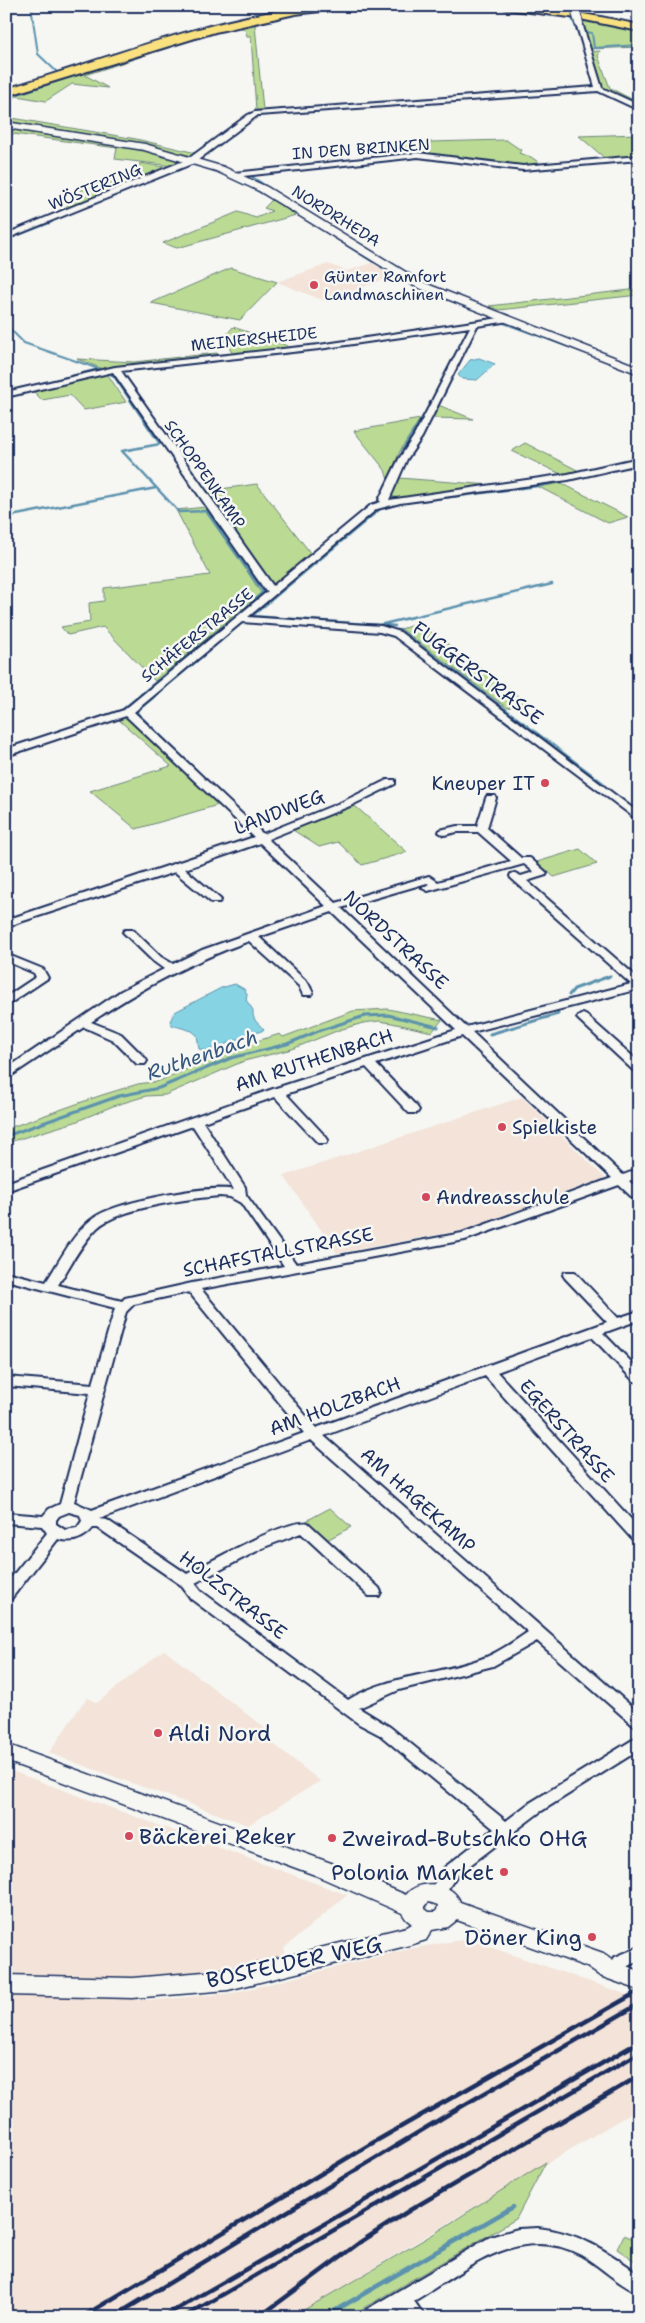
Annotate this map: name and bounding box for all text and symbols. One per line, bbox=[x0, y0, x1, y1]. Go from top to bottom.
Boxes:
street label: IN DEN BRINKEN bbox=[291, 134, 431, 164]
street label: WÖSTERING bbox=[45, 159, 145, 215]
street label: NORDRHEDA bbox=[288, 181, 384, 251]
place label: Günter Ramfort Landmaschinen bbox=[324, 266, 446, 305]
marker: Günter Ramfort Landmaschinen bbox=[308, 279, 320, 291]
street label: MEINERSHEIDE bbox=[190, 322, 318, 356]
street label: SCHOPPENKAMP bbox=[160, 416, 250, 532]
street label: SCHÄFERSTRASSE bbox=[136, 583, 258, 687]
street label: FUGGERSTRASSE bbox=[408, 616, 548, 730]
place label: Kneuper IT bbox=[431, 771, 535, 796]
marker: Kneuper IT bbox=[539, 777, 551, 789]
street label: LANDWEG bbox=[230, 783, 328, 841]
street label: NORDSTRASSE bbox=[338, 885, 454, 995]
street label: AM RUTHENBACH bbox=[232, 1023, 396, 1097]
water label: Ruthenbach bbox=[143, 1024, 261, 1086]
place label: Spielkiste bbox=[512, 1115, 597, 1140]
marker: Spielkiste bbox=[496, 1121, 508, 1133]
place label: Andreasschule bbox=[436, 1185, 570, 1210]
marker: Andreasschule bbox=[420, 1191, 432, 1203]
street label: SCHAFSTALLSTRASSE bbox=[180, 1221, 376, 1283]
street label: AM HOLZBACH bbox=[266, 1371, 404, 1441]
street label: EGERSTRASSE bbox=[514, 1374, 620, 1488]
street label: AM HAGEKAMP bbox=[355, 1442, 481, 1558]
street label: HOLZSTRASSE bbox=[174, 1545, 292, 1645]
place label: Aldi Nord bbox=[168, 1719, 271, 1748]
marker: Aldi Nord bbox=[152, 1727, 164, 1739]
place label: Bäckerei Reker bbox=[139, 1822, 296, 1851]
place label: Zweirad-Butschko OHG bbox=[342, 1824, 588, 1853]
marker: Bäckerei Reker bbox=[123, 1830, 135, 1842]
marker: Zweirad-Butschko OHG bbox=[326, 1832, 338, 1844]
place label: Polonia Market bbox=[331, 1858, 494, 1887]
marker: Polonia Market bbox=[498, 1866, 510, 1878]
place label: Döner King bbox=[464, 1923, 582, 1952]
street label: BOSFELDER WEG bbox=[203, 1929, 385, 1995]
marker: Döner King bbox=[586, 1931, 598, 1943]

